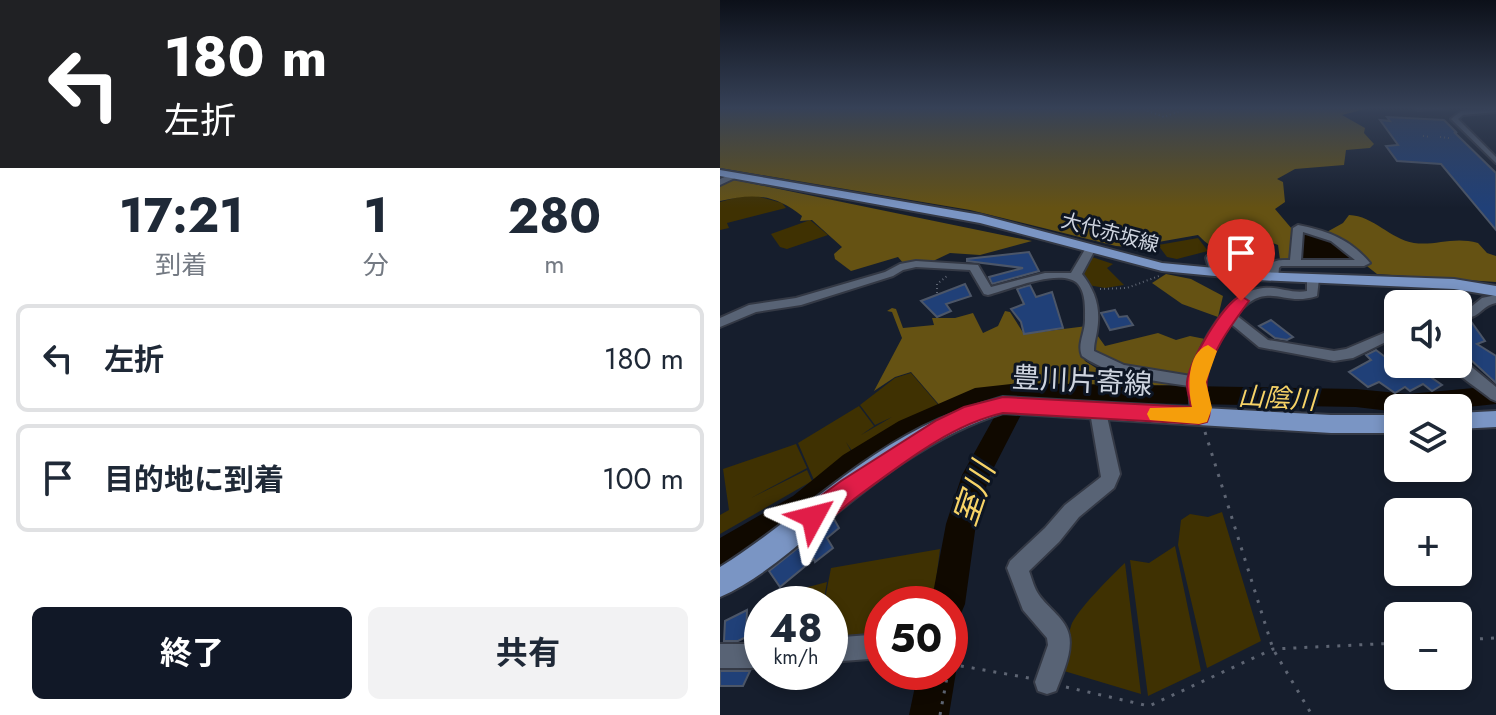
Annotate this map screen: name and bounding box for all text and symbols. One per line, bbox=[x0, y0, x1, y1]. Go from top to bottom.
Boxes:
text: 180 m bbox=[164, 16, 327, 97]
icon: left bbox=[32, 32, 136, 136]
text: 左折 bbox=[164, 94, 236, 146]
text: 17:21 bbox=[119, 181, 244, 250]
text: 1 bbox=[363, 181, 388, 250]
text: 280 bbox=[508, 182, 601, 251]
street label: 大代赤坂線 bbox=[1058, 206, 1162, 260]
pin bbox=[1207, 219, 1275, 301]
icon: arrive bbox=[1219, 231, 1263, 275]
text: m bbox=[544, 245, 564, 283]
text: 到着 bbox=[155, 246, 207, 284]
text: 分 bbox=[363, 246, 389, 284]
map controls bbox=[1384, 290, 1472, 690]
button: sound bbox=[1384, 290, 1472, 378]
icon: left bbox=[36, 336, 80, 380]
text: 180 m bbox=[604, 337, 684, 380]
text: 左折 bbox=[104, 338, 164, 381]
street label: 豊川片寄線 bbox=[1011, 357, 1153, 405]
water label: 山陰川 bbox=[1237, 377, 1320, 419]
button: layers bbox=[1384, 394, 1472, 482]
water label: 室川 bbox=[942, 453, 1007, 532]
icon: arrive bbox=[36, 456, 80, 500]
text: 100 m bbox=[602, 457, 684, 500]
text: 目的地に到着 bbox=[104, 458, 284, 501]
position arrow bbox=[771, 475, 855, 559]
button: + bbox=[1384, 498, 1472, 586]
speed limit sign: 50 bbox=[864, 586, 968, 690]
text: 48 bbox=[770, 599, 823, 657]
button: − bbox=[1384, 602, 1472, 690]
button: 終了 bbox=[32, 607, 352, 699]
button: 共有 bbox=[368, 607, 688, 699]
text: km/h bbox=[773, 643, 819, 672]

